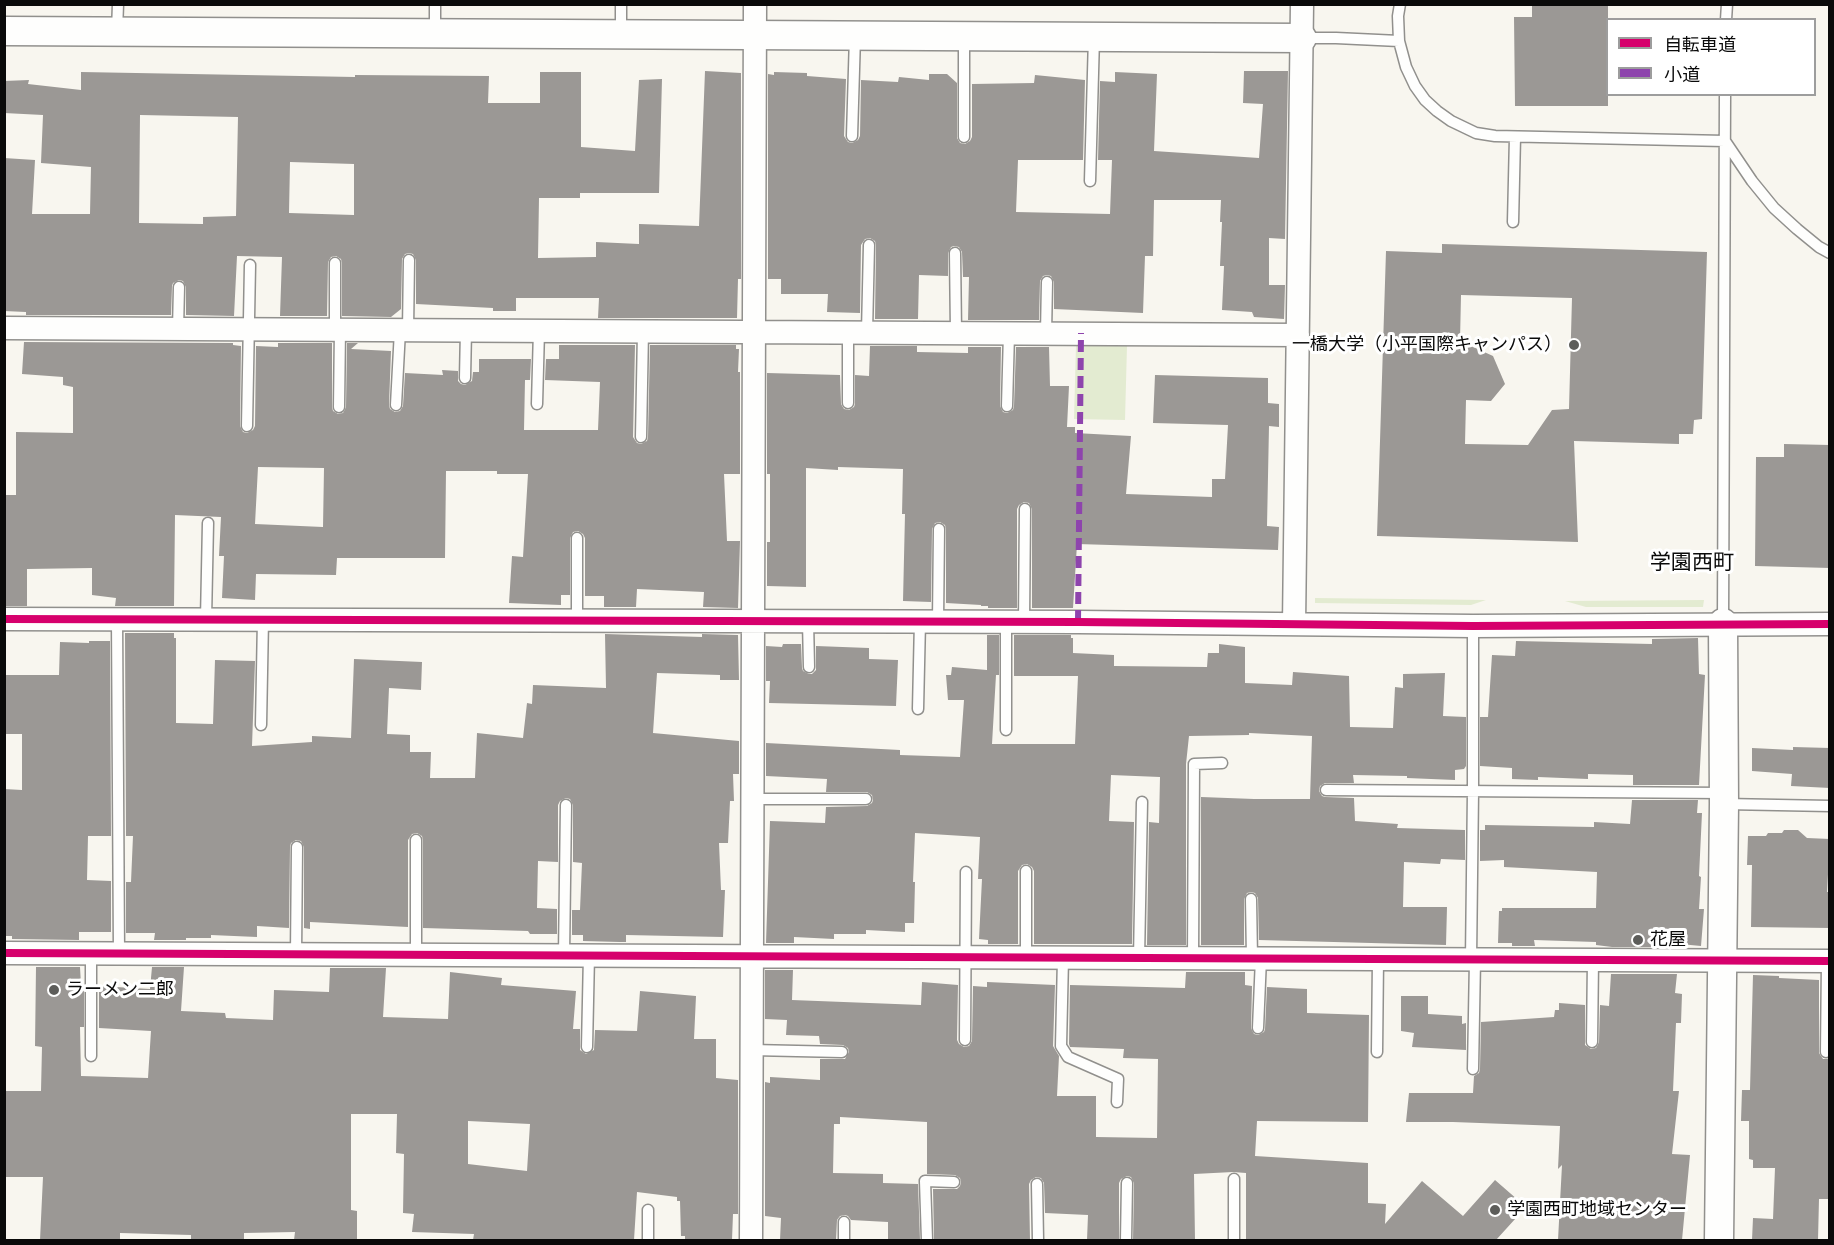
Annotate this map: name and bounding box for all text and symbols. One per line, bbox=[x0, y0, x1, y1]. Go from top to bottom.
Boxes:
legend bbox=[1606, 18, 1816, 96]
text: 自転車道 bbox=[1664, 32, 1736, 56]
text: 小道 bbox=[1664, 62, 1700, 86]
place label: 一橋大学（小平国際キャンパス） bbox=[1292, 334, 1562, 356]
marker: 一橋大学（小平国際キャンパス） bbox=[1567, 338, 1581, 352]
district label: 学園西町 bbox=[1650, 550, 1734, 576]
place label: 花屋 bbox=[1650, 929, 1686, 951]
marker: 花屋 bbox=[1631, 933, 1645, 947]
place label: ラーメン二郎 bbox=[66, 979, 174, 1001]
marker: ラーメン二郎 bbox=[47, 983, 61, 997]
place label: 学園西町地域センター bbox=[1507, 1199, 1687, 1221]
marker: 学園西町地域センター bbox=[1488, 1203, 1502, 1217]

